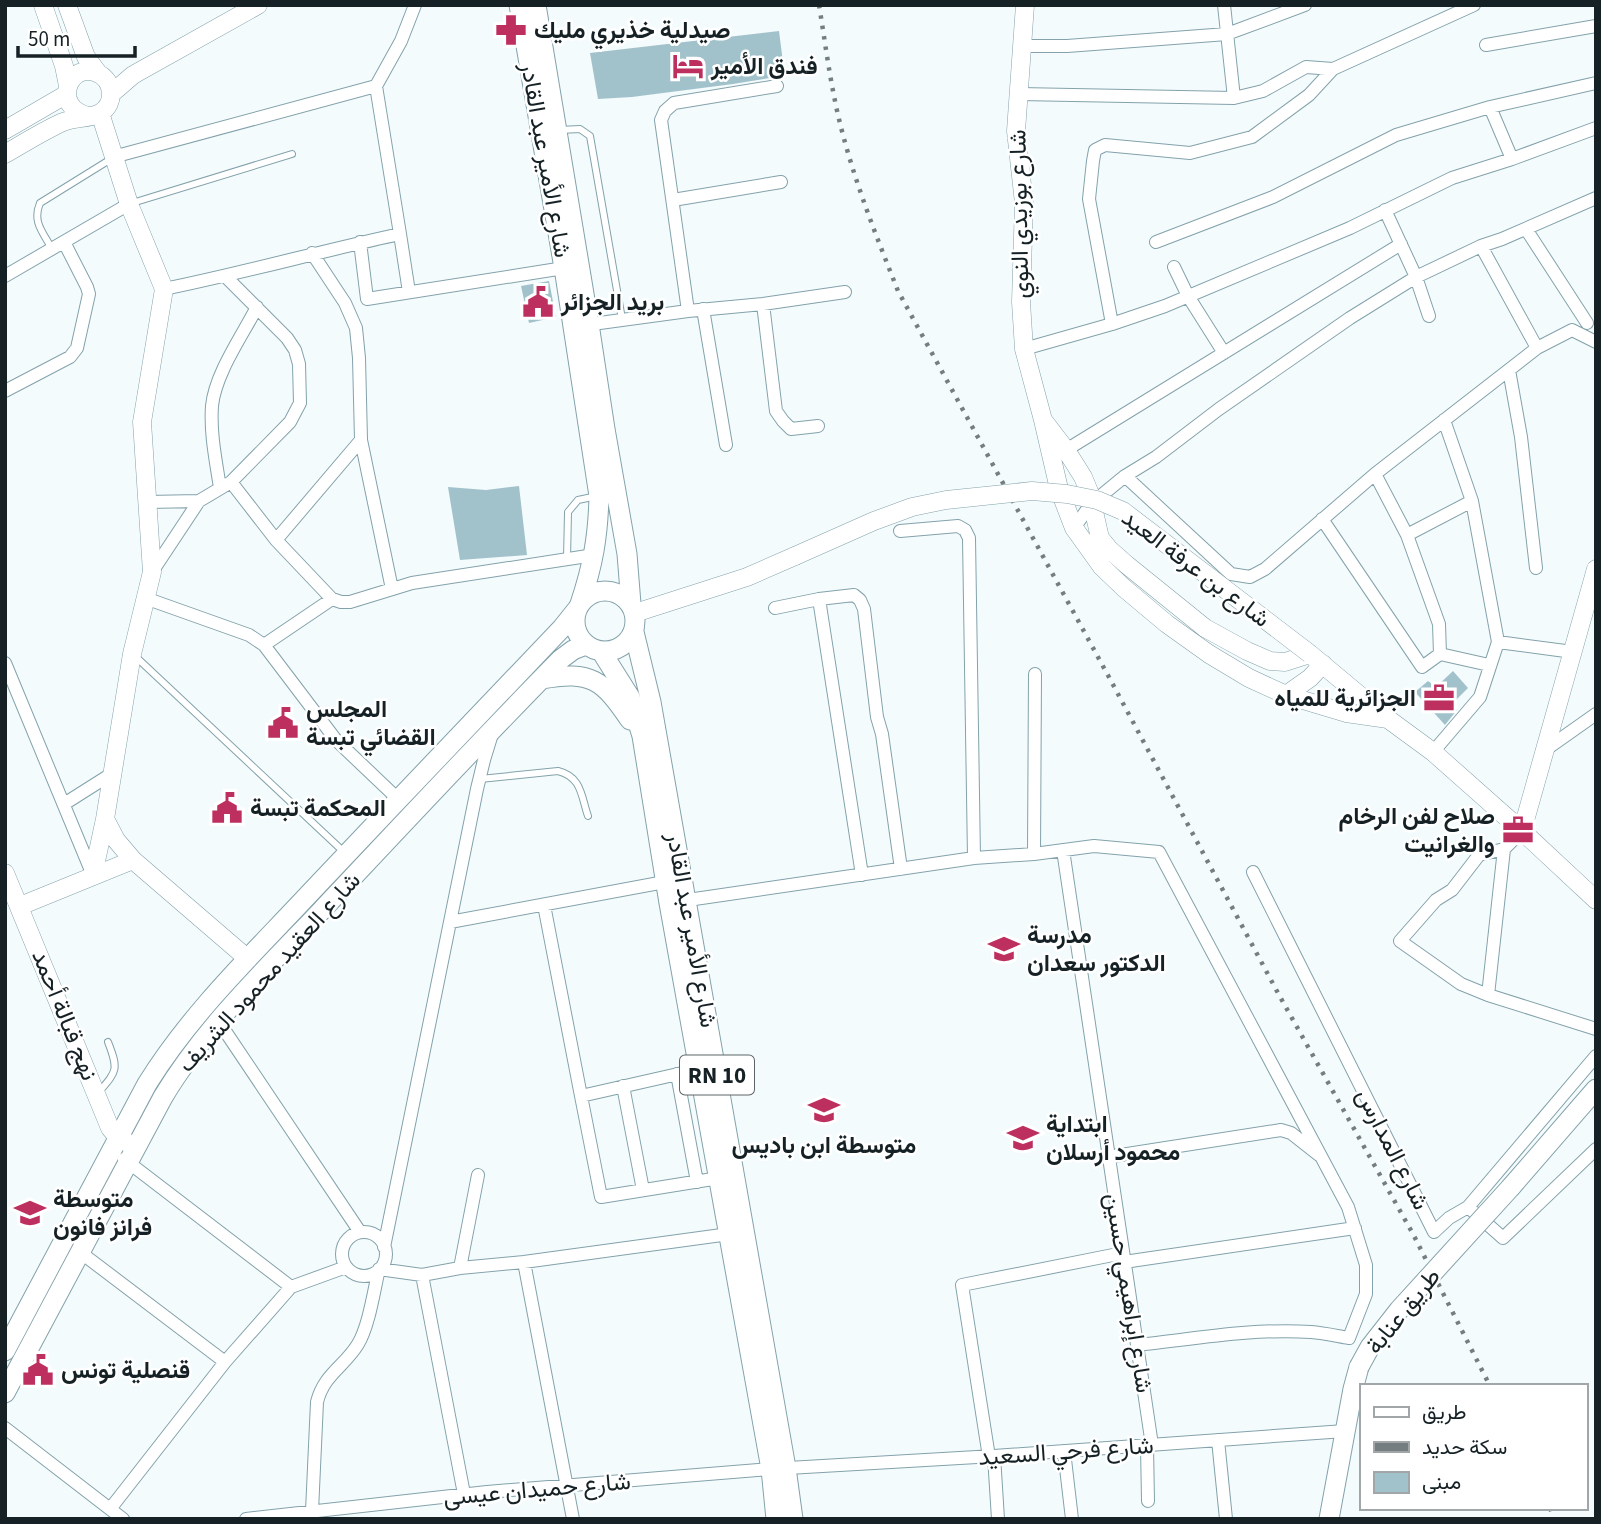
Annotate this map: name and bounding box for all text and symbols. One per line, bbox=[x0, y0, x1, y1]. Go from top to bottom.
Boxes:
pharmacy icon: صيدلية خذيري مليك bbox=[494, 13, 528, 47]
place label: صيدلية خذيري مليك bbox=[534, 13, 730, 50]
scale bar bbox=[18, 14, 135, 58]
text: 50 m bbox=[28, 24, 70, 54]
hotel icon: فندق الأمير bbox=[671, 49, 705, 83]
place label: فندق الأمير bbox=[710, 49, 818, 84]
street label: شارع الأمير عبد القادر bbox=[511, 59, 580, 260]
street label: شارع بوزيدي النوي bbox=[1001, 129, 1039, 299]
public building icon: بريد الجزائر bbox=[521, 285, 555, 319]
place label: بريد الجزائر bbox=[560, 285, 664, 320]
street label: شارع بن عرفة العيد bbox=[1114, 501, 1277, 636]
place label: الجزائرية للمياه bbox=[1274, 681, 1416, 716]
office icon: الجزائرية للمياه bbox=[1422, 681, 1456, 715]
place label: المجلس القضائي تبسة bbox=[306, 692, 436, 757]
public building icon: المجلس القضائي تبسة bbox=[266, 706, 300, 740]
public building icon: المحكمة تبسة bbox=[210, 791, 244, 825]
place label: المحكمة تبسة bbox=[250, 791, 386, 826]
place label: صلاح لفن الرخام والغرانيت bbox=[1338, 799, 1495, 862]
office icon: صلاح لفن الرخام والغرانيت bbox=[1501, 813, 1535, 847]
street label: شارع الأمير عبد القادر bbox=[657, 829, 726, 1030]
street label: شارع العقيد محمود الشريف bbox=[170, 864, 369, 1080]
place label: مدرسة الدكتور سعدان bbox=[1027, 918, 1166, 981]
school or university icon: مدرسة الدكتور سعدان bbox=[987, 932, 1021, 966]
street label: نهج قبالة أحمد bbox=[22, 945, 107, 1086]
road number: RN 10 bbox=[680, 1056, 754, 1094]
street label: شارع المدارس bbox=[1347, 1082, 1438, 1216]
school or university icon: متوسطة ابن باديس bbox=[807, 1093, 841, 1127]
place label: ابتداية محمود أرسلان bbox=[1046, 1107, 1180, 1170]
school or university icon: ابتداية محمود أرسلان bbox=[1006, 1121, 1040, 1155]
place label: متوسطة ابن باديس bbox=[732, 1128, 916, 1163]
place label: متوسطة فرانز فانون bbox=[53, 1182, 152, 1245]
street label: شارع إبراهيمي حسين bbox=[1094, 1191, 1162, 1396]
school or university icon: متوسطة فرانز فانون bbox=[13, 1196, 47, 1230]
street label: طريق عنابة bbox=[1358, 1261, 1449, 1362]
public building icon: قنصلية تونس bbox=[21, 1353, 55, 1387]
place label: قنصلية تونس bbox=[61, 1353, 190, 1388]
legend bbox=[1360, 1384, 1587, 1510]
text: طريق bbox=[1422, 1397, 1467, 1427]
street label: شارع فرحي السعيد bbox=[977, 1428, 1155, 1476]
text: سكة حديد bbox=[1422, 1432, 1507, 1462]
street label: شارع حميدان عيسى bbox=[442, 1464, 632, 1515]
text: مبنى bbox=[1422, 1467, 1461, 1497]

